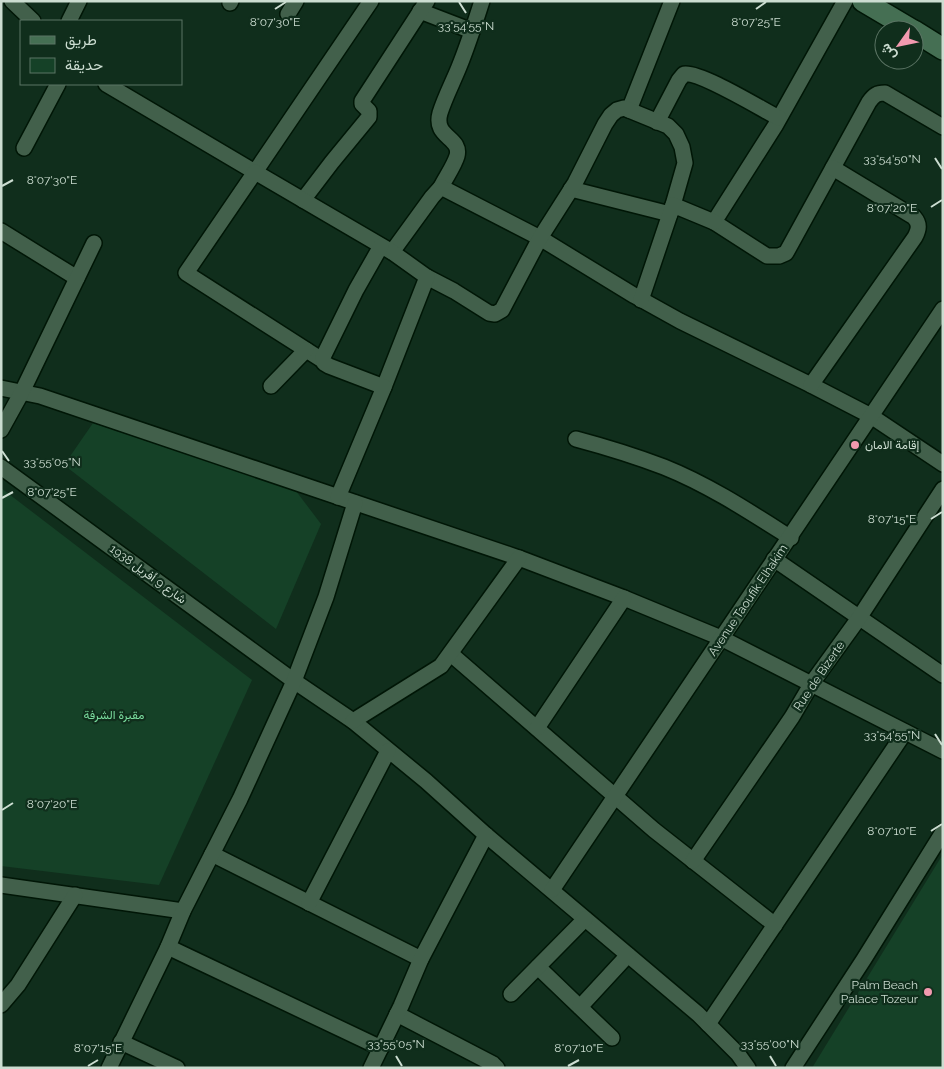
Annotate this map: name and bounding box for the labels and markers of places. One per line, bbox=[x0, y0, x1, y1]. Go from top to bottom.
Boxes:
place label: إقامة الامان bbox=[865, 438, 920, 453]
marker: إقامة الامان bbox=[849, 439, 861, 451]
place label: Palm Beach Palace Tozeur bbox=[841, 978, 919, 1006]
marker: Palm Beach Palace Tozeur bbox=[922, 986, 934, 998]

